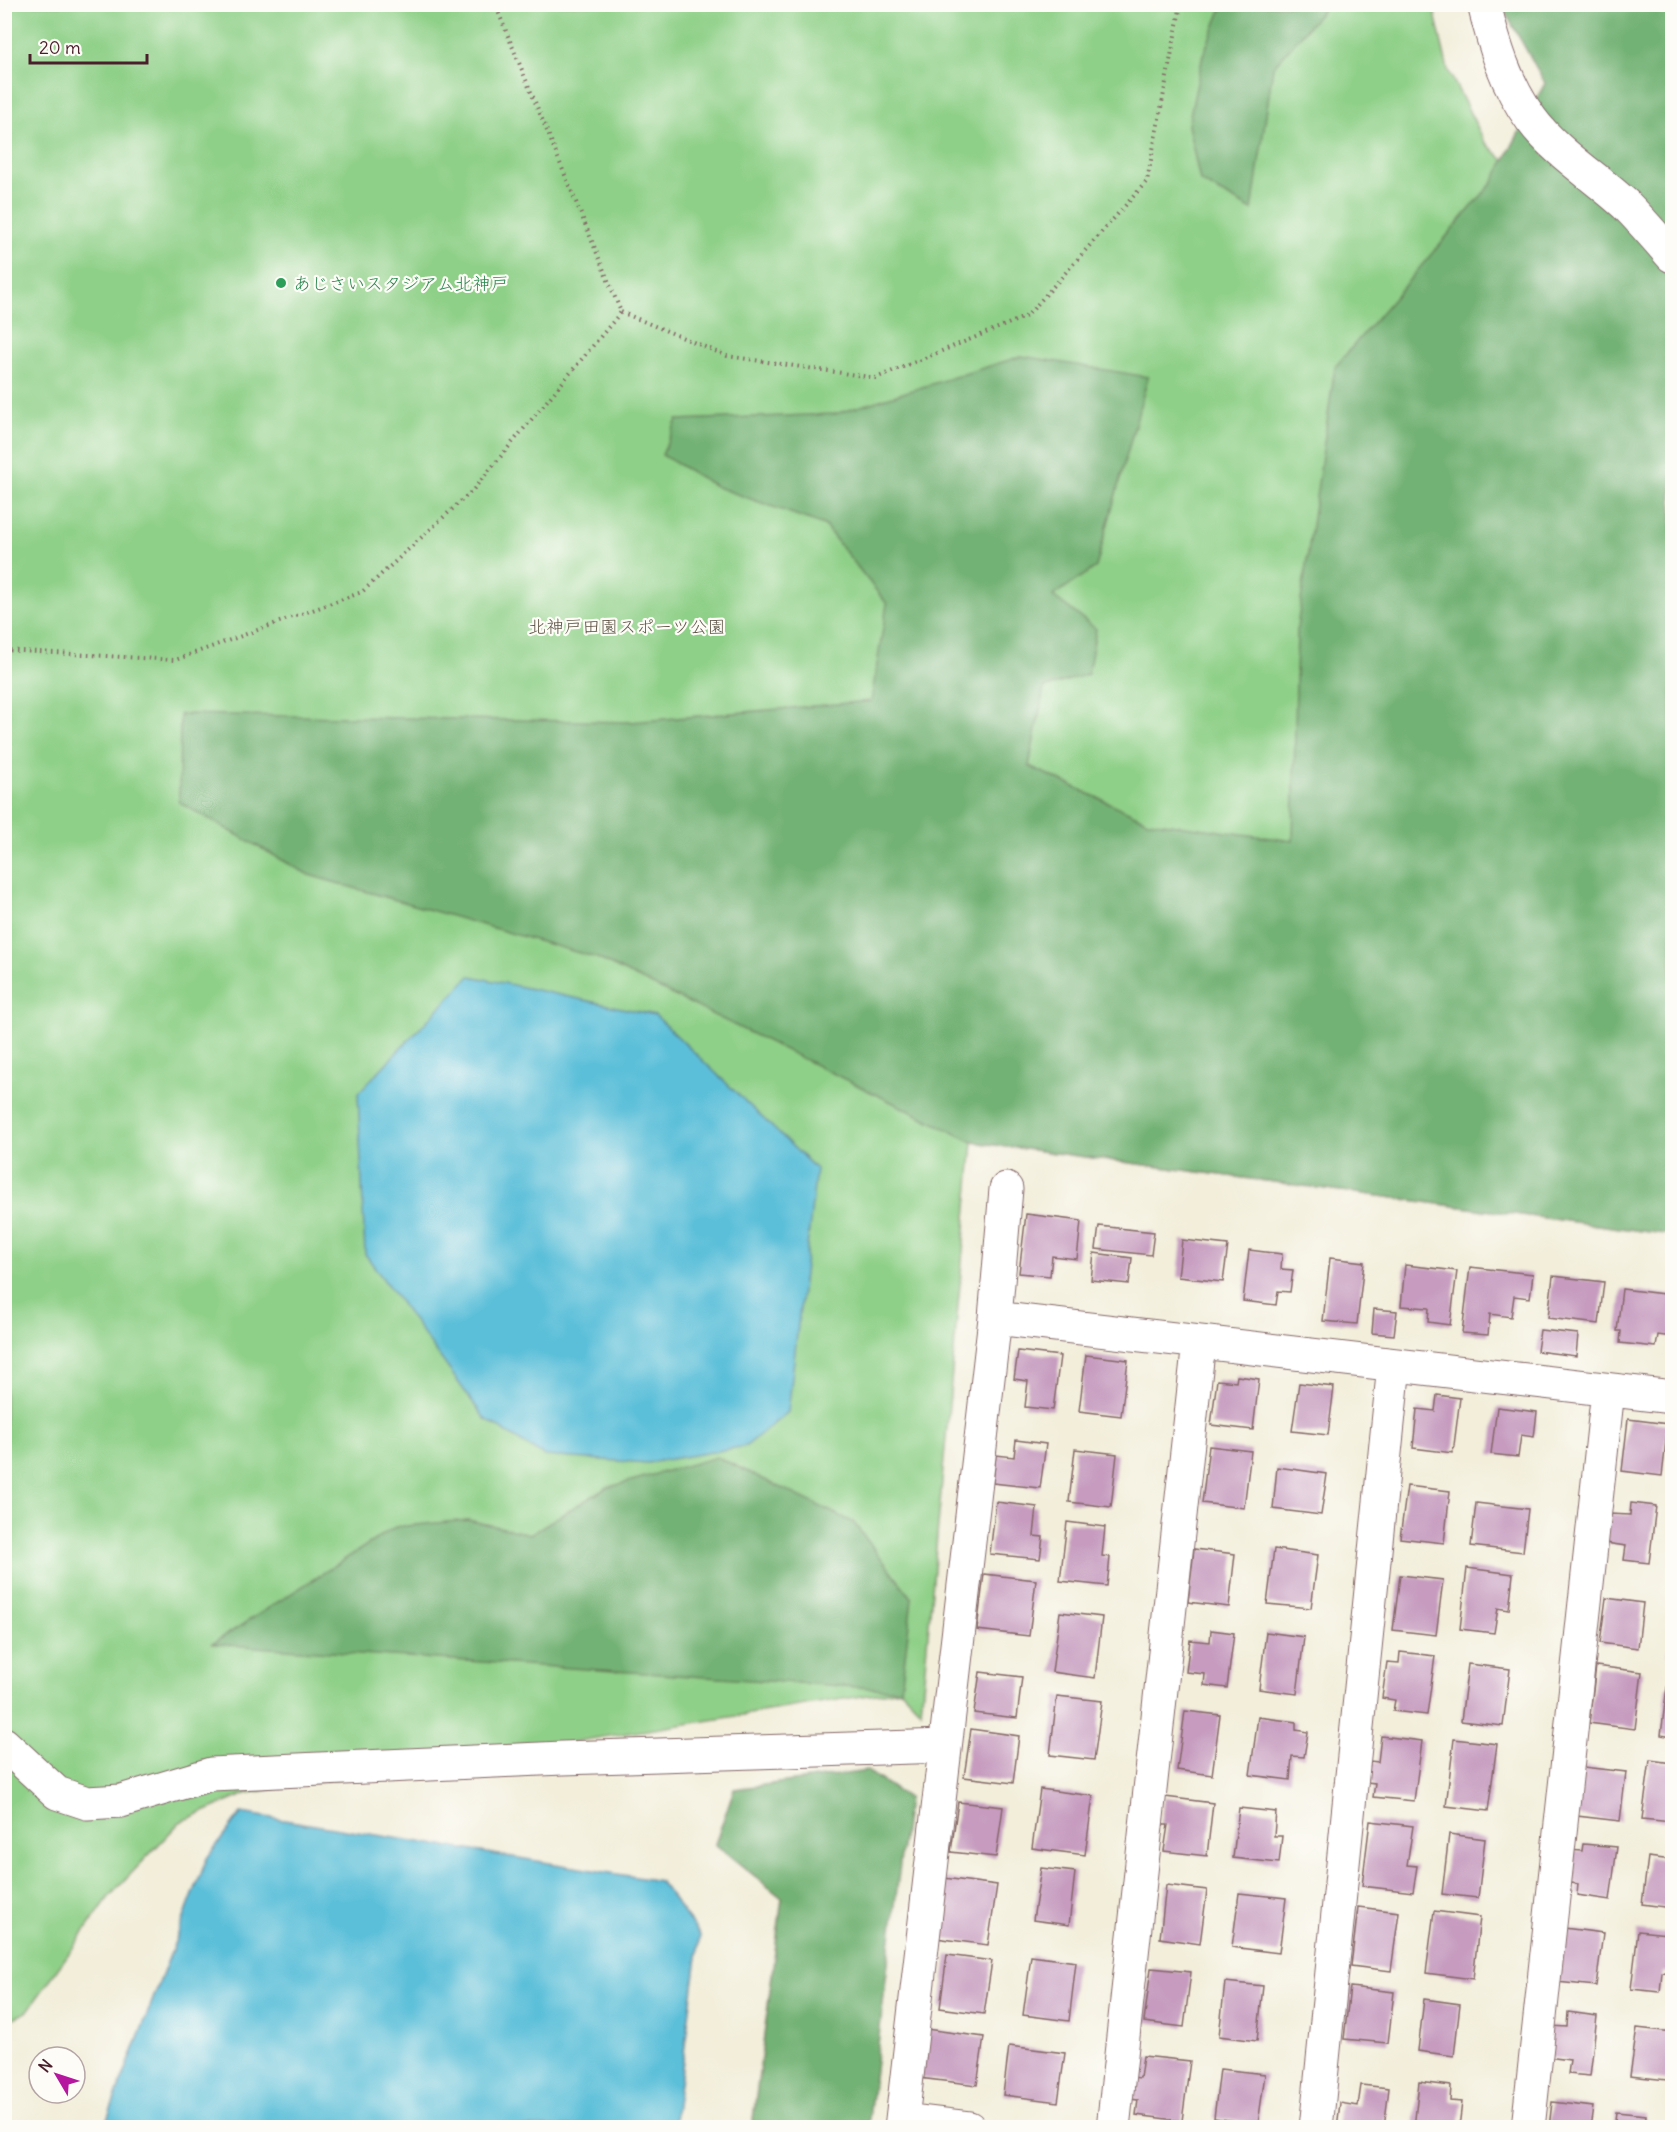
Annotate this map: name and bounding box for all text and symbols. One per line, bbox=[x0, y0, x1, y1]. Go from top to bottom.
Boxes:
scale bar bbox=[30, 27, 147, 65]
text: 20 m bbox=[39, 36, 81, 59]
place label: あじさいスタジアム北神戸 bbox=[293, 272, 509, 295]
marker: あじさいスタジアム北神戸 bbox=[274, 276, 288, 290]
park label: 北神戸田園スポーツ公園 bbox=[528, 615, 726, 638]
north arrow bbox=[27, 2045, 87, 2105]
text: N bbox=[34, 2055, 57, 2076]

